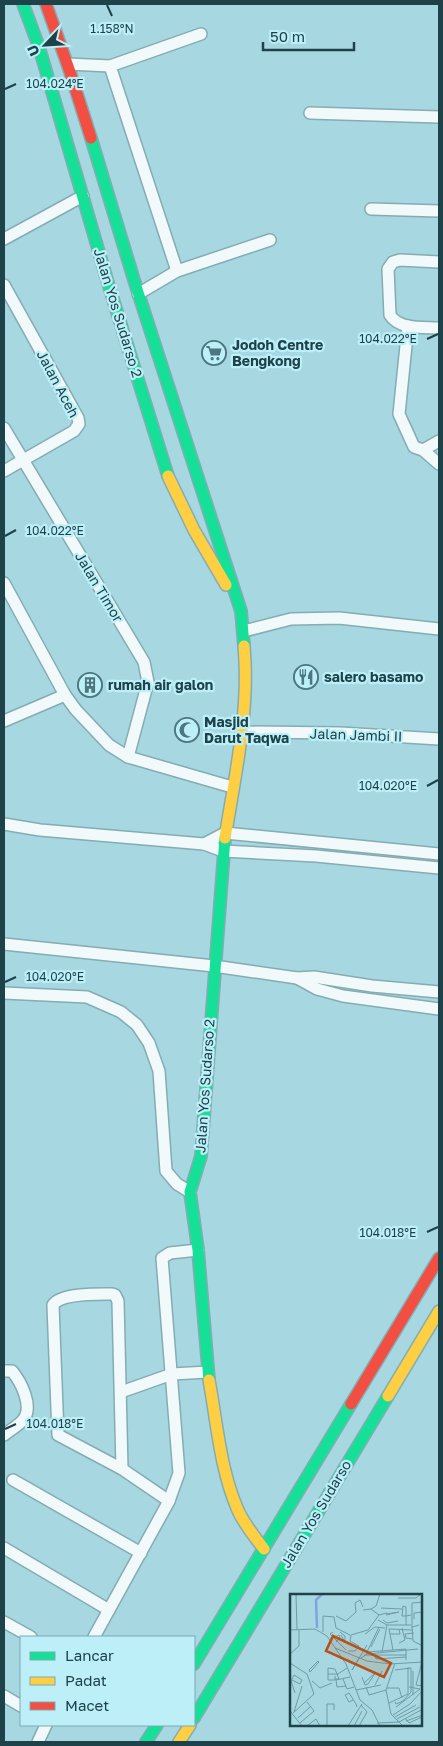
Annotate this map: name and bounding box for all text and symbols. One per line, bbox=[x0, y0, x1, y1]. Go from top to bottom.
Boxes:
north arrow bbox=[20, 20, 70, 70]
scale bar bbox=[263, 20, 354, 52]
text: 1.158°N bbox=[90, 21, 134, 36]
text: 50 m bbox=[270, 27, 305, 45]
text: U bbox=[23, 42, 43, 59]
text: 104.024°E bbox=[26, 76, 84, 91]
street label: Jalan Yos Sudarso 2 bbox=[91, 246, 146, 380]
text: 104.022°E bbox=[359, 331, 417, 346]
place label: Jodoh Centre Bengkong bbox=[232, 336, 323, 369]
supermarket icon: Jodoh Centre Bengkong bbox=[201, 340, 227, 366]
street label: Jalan Aceh bbox=[34, 347, 83, 420]
text: 104.022°E bbox=[26, 523, 84, 538]
street label: Jalan Timor bbox=[72, 549, 127, 625]
restaurant icon: salero basamo bbox=[293, 664, 319, 690]
place label: salero basamo bbox=[324, 668, 423, 685]
building icon: rumah air galon bbox=[77, 672, 103, 698]
place label: rumah air galon bbox=[108, 676, 213, 693]
place label: Masjid Darut Taqwa bbox=[204, 713, 289, 746]
mosque icon: Masjid Darut Taqwa bbox=[174, 717, 200, 743]
street label: Jalan Jambi II bbox=[309, 724, 403, 745]
text: 104.020°E bbox=[359, 778, 417, 793]
text: 104.020°E bbox=[26, 969, 84, 984]
street label: Jalan Yos Sudarso 2 bbox=[191, 1018, 218, 1153]
text: 104.018°E bbox=[360, 1225, 416, 1240]
text: 104.018°E bbox=[27, 1416, 83, 1431]
street label: Jalan Yos Sudarso bbox=[277, 1457, 354, 1571]
inset map bbox=[290, 1594, 423, 1726]
legend bbox=[20, 1636, 195, 1726]
text: Lancar bbox=[65, 1646, 114, 1664]
text: Padat bbox=[65, 1671, 107, 1689]
text: Macet bbox=[65, 1696, 109, 1714]

